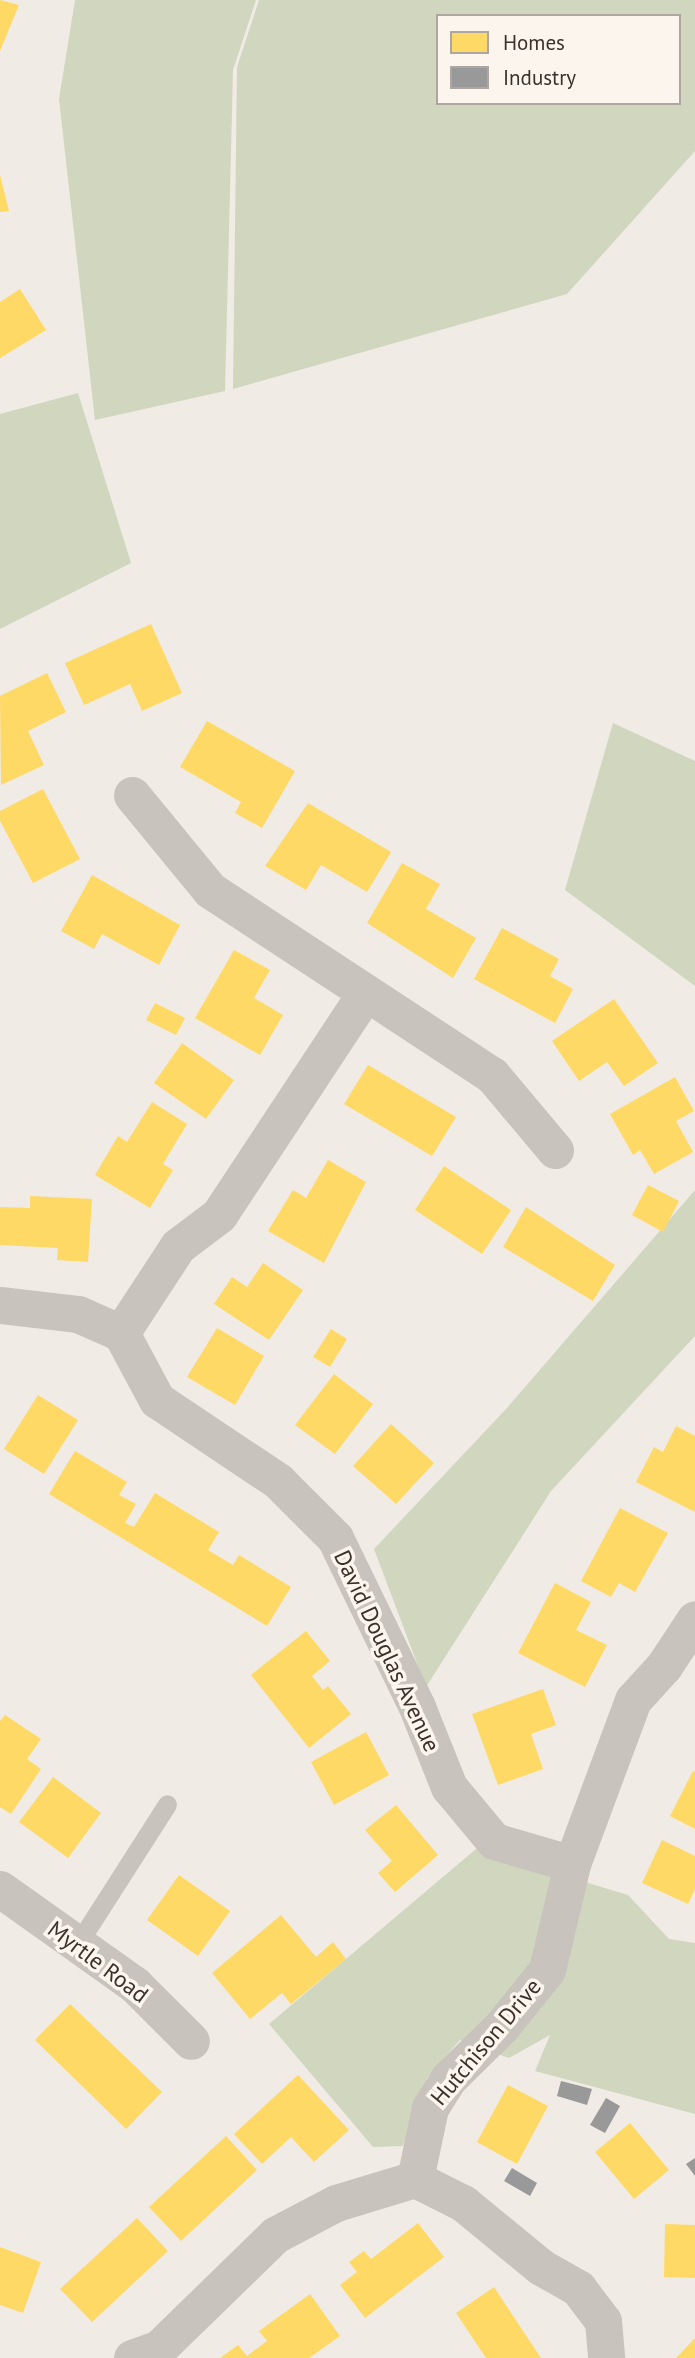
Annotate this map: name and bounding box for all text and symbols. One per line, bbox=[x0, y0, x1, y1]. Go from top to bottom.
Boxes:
legend bbox=[436, 14, 681, 105]
text: Homes bbox=[503, 29, 565, 56]
text: Industry bbox=[503, 64, 576, 91]
street label: David Douglas Avenue bbox=[328, 1545, 446, 1757]
street label: Myrtle Road bbox=[42, 1915, 154, 2009]
street label: Hutchison Drive bbox=[425, 1973, 547, 2111]

